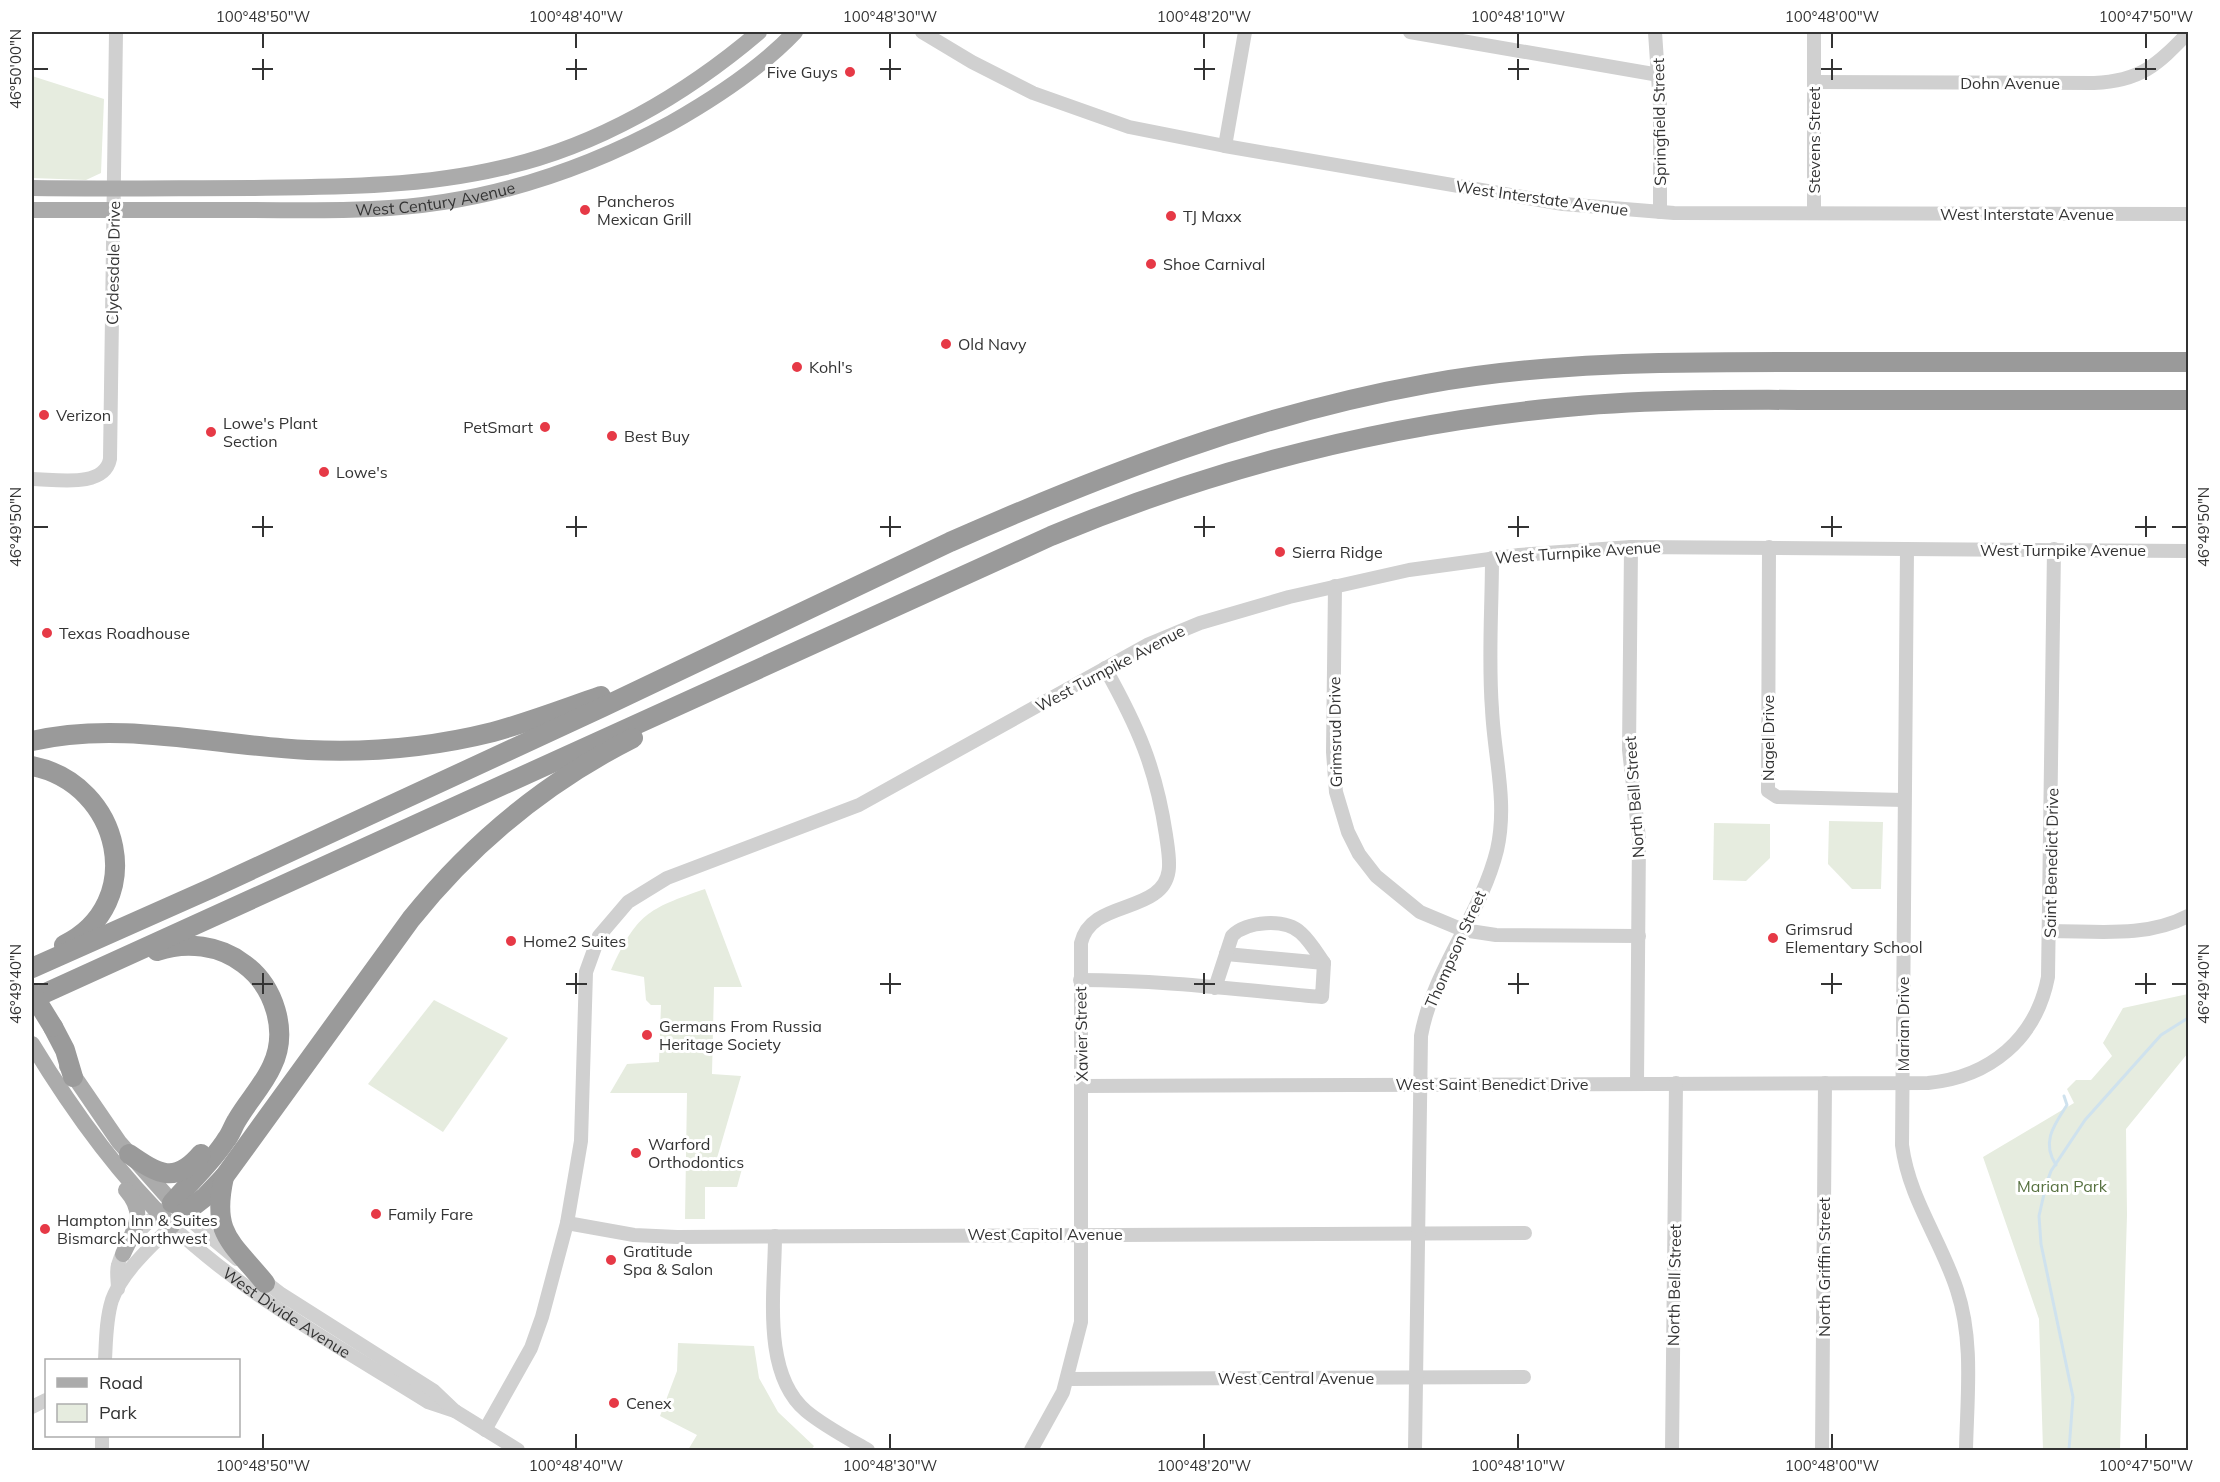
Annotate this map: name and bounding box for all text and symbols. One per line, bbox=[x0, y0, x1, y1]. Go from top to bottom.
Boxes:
text: 100°48'50"W bbox=[216, 7, 311, 26]
text: 100°48'40"W bbox=[529, 7, 624, 26]
text: 100°48'30"W bbox=[843, 7, 938, 26]
text: 100°48'20"W bbox=[1157, 7, 1252, 26]
text: 100°48'10"W bbox=[1471, 7, 1566, 26]
text: 100°48'00"W bbox=[1785, 7, 1880, 26]
text: 100°47'50"W bbox=[2099, 7, 2194, 26]
text: 46°50'00"N bbox=[6, 29, 25, 109]
street label: Springfield Street bbox=[1648, 57, 1670, 186]
place label: Five Guys bbox=[767, 62, 838, 82]
marker: Five Guys bbox=[843, 65, 857, 79]
street label: Dohn Avenue bbox=[1960, 73, 2060, 93]
street label: Stevens Street bbox=[1804, 86, 1824, 193]
street label: West Interstate Avenue bbox=[1455, 176, 1629, 220]
street label: West Century Avenue bbox=[355, 177, 517, 220]
place label: Pancheros Mexican Grill bbox=[597, 191, 692, 229]
street label: Clydesdale Drive bbox=[102, 201, 124, 325]
marker: Pancheros Mexican Grill bbox=[578, 203, 592, 217]
street label: West Interstate Avenue bbox=[1940, 204, 2114, 224]
place label: TJ Maxx bbox=[1183, 206, 1242, 226]
marker: TJ Maxx bbox=[1164, 209, 1178, 223]
place label: Shoe Carnival bbox=[1163, 254, 1265, 274]
marker: Shoe Carnival bbox=[1144, 257, 1158, 271]
place label: Old Navy bbox=[958, 334, 1027, 354]
marker: Old Navy bbox=[939, 337, 953, 351]
place label: Kohl's bbox=[809, 357, 853, 377]
marker: Kohl's bbox=[790, 360, 804, 374]
place label: Verizon bbox=[56, 405, 111, 425]
marker: Verizon bbox=[37, 408, 51, 422]
place label: Lowe's Plant Section bbox=[223, 413, 318, 451]
place label: PetSmart bbox=[463, 417, 533, 437]
marker: PetSmart bbox=[538, 420, 552, 434]
marker: Lowe's Plant Section bbox=[204, 425, 218, 439]
place label: Best Buy bbox=[624, 426, 690, 446]
marker: Best Buy bbox=[605, 429, 619, 443]
place label: Lowe's bbox=[336, 462, 388, 482]
marker: Lowe's bbox=[317, 465, 331, 479]
text: 46°49'50"N bbox=[6, 487, 25, 567]
text: 46°49'50"N bbox=[2194, 487, 2213, 567]
street label: West Turnpike Avenue bbox=[1494, 536, 1662, 568]
street label: West Turnpike Avenue bbox=[1980, 540, 2146, 560]
place label: Sierra Ridge bbox=[1292, 542, 1383, 562]
marker: Sierra Ridge bbox=[1273, 545, 1287, 559]
street label: West Turnpike Avenue bbox=[1032, 620, 1188, 716]
place label: Texas Roadhouse bbox=[59, 623, 190, 643]
marker: Texas Roadhouse bbox=[40, 626, 54, 640]
street label: Grimsrud Drive bbox=[1324, 676, 1346, 788]
street label: Nagel Drive bbox=[1758, 695, 1778, 781]
street label: North Bell Street bbox=[1620, 735, 1648, 859]
street label: Saint Benedict Drive bbox=[2040, 788, 2062, 938]
street label: Thompson Street bbox=[1420, 887, 1490, 1011]
place label: Grimsrud Elementary School bbox=[1785, 919, 1923, 957]
place label: Home2 Suites bbox=[523, 931, 626, 951]
marker: Grimsrud Elementary School bbox=[1766, 931, 1780, 945]
marker: Home2 Suites bbox=[504, 934, 518, 948]
text: 46°49'40"N bbox=[6, 944, 25, 1024]
text: 46°49'40"N bbox=[2194, 944, 2213, 1024]
street label: Marian Drive bbox=[1893, 977, 1913, 1071]
street label: Xavier Street bbox=[1070, 986, 1092, 1082]
place label: Germans From Russia Heritage Society bbox=[659, 1016, 822, 1054]
marker: Germans From Russia Heritage Society bbox=[640, 1028, 654, 1042]
street label: West Saint Benedict Drive bbox=[1395, 1074, 1589, 1094]
place label: Warford Orthodontics bbox=[648, 1134, 744, 1172]
marker: Warford Orthodontics bbox=[629, 1146, 643, 1160]
park label: Marian Park bbox=[2017, 1176, 2108, 1196]
street label: North Griffin Street bbox=[1814, 1197, 1834, 1337]
place label: Family Fare bbox=[388, 1204, 473, 1224]
marker: Family Fare bbox=[369, 1207, 383, 1221]
place label: Hampton Inn & Suites Bismarck Northwest bbox=[57, 1210, 218, 1248]
marker: Hampton Inn & Suites Bismarck Northwest bbox=[38, 1222, 52, 1236]
street label: North Bell Street bbox=[1663, 1223, 1685, 1346]
street label: West Capitol Avenue bbox=[967, 1224, 1123, 1244]
place label: Gratitude Spa & Salon bbox=[623, 1241, 713, 1279]
marker: Gratitude Spa & Salon bbox=[604, 1253, 618, 1267]
street label: West Divide Avenue bbox=[219, 1263, 354, 1362]
legend bbox=[45, 1359, 240, 1437]
street label: West Central Avenue bbox=[1218, 1368, 1374, 1388]
text: Road bbox=[99, 1371, 143, 1394]
place label: Cenex bbox=[626, 1393, 672, 1413]
marker: Cenex bbox=[607, 1396, 621, 1410]
text: Park bbox=[99, 1401, 138, 1424]
text: 100°48'50"W bbox=[216, 1456, 311, 1475]
text: 100°48'40"W bbox=[529, 1456, 624, 1475]
text: 100°48'30"W bbox=[843, 1456, 938, 1475]
text: 100°48'20"W bbox=[1157, 1456, 1252, 1475]
text: 100°48'10"W bbox=[1471, 1456, 1566, 1475]
text: 100°48'00"W bbox=[1785, 1456, 1880, 1475]
text: 100°47'50"W bbox=[2099, 1456, 2194, 1475]

